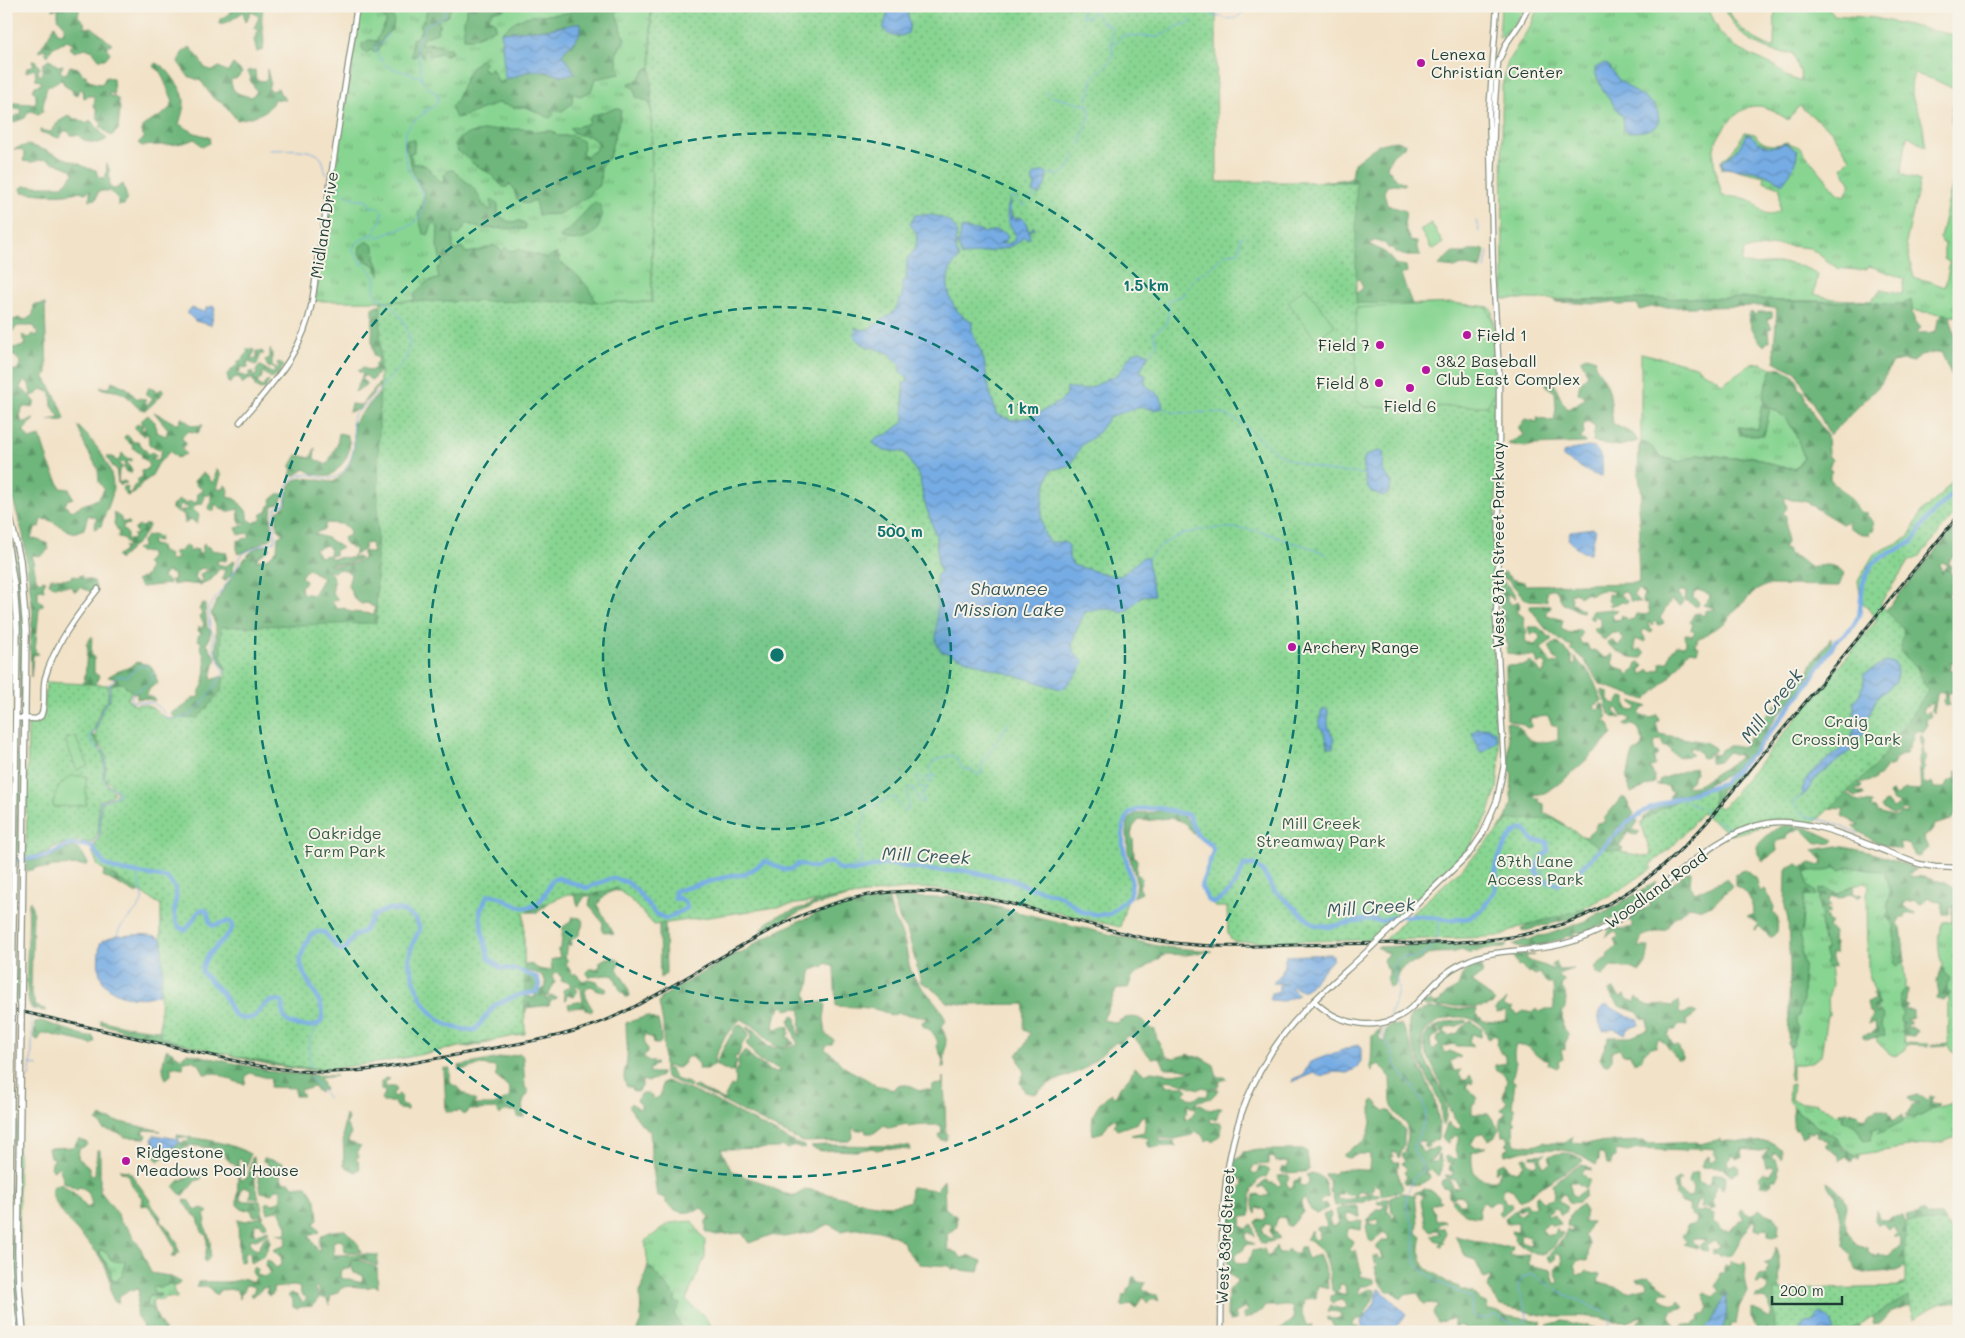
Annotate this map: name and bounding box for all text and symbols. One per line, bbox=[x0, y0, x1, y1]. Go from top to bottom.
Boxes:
place label: Lenexa Christian Center bbox=[1431, 43, 1563, 82]
marker: Lenexa Christian Center bbox=[1415, 57, 1427, 69]
street label: Midland Drive bbox=[305, 170, 342, 280]
text: 1.5 km bbox=[1123, 275, 1169, 295]
place label: Field 1 bbox=[1477, 324, 1527, 345]
marker: Field 1 bbox=[1461, 329, 1473, 341]
place label: Field 7 bbox=[1318, 334, 1370, 355]
marker: Field 7 bbox=[1374, 339, 1386, 351]
place label: 3&2 Baseball Club East Complex bbox=[1436, 350, 1580, 389]
marker: 3&2 Baseball Club East Complex bbox=[1420, 364, 1432, 376]
place label: Field 8 bbox=[1316, 372, 1369, 393]
marker: Field 8 bbox=[1373, 377, 1385, 389]
marker: Field 6 bbox=[1404, 382, 1416, 394]
place label: Field 6 bbox=[1384, 395, 1436, 416]
text: 1 km bbox=[1007, 398, 1039, 418]
street label: West 87th Street Parkway bbox=[1487, 442, 1508, 648]
text: 500 m bbox=[877, 521, 923, 541]
water label: Shawnee Mission Lake bbox=[954, 576, 1064, 621]
place label: Archery Range bbox=[1302, 636, 1419, 657]
marker: Archery Range bbox=[1286, 641, 1298, 653]
centre of rings bbox=[768, 646, 786, 664]
water label: Mill Creek bbox=[1735, 663, 1808, 748]
park label: Craig Crossing Park bbox=[1792, 710, 1900, 749]
park label: Mill Creek Streamway Park bbox=[1257, 812, 1385, 851]
park label: Oakridge Farm Park bbox=[304, 822, 386, 861]
water label: Mill Creek bbox=[881, 841, 971, 869]
street label: Woodland Road bbox=[1601, 844, 1711, 933]
park label: 87th Lane Access Park bbox=[1487, 850, 1583, 889]
water label: Mill Creek bbox=[1326, 892, 1416, 922]
place label: Ridgestone Meadows Pool House bbox=[136, 1141, 299, 1180]
marker: Ridgestone Meadows Pool House bbox=[120, 1155, 132, 1167]
street label: West 83rd Street bbox=[1210, 1167, 1239, 1305]
scale bar bbox=[1772, 1273, 1842, 1305]
text: 200 m bbox=[1780, 1280, 1824, 1300]

